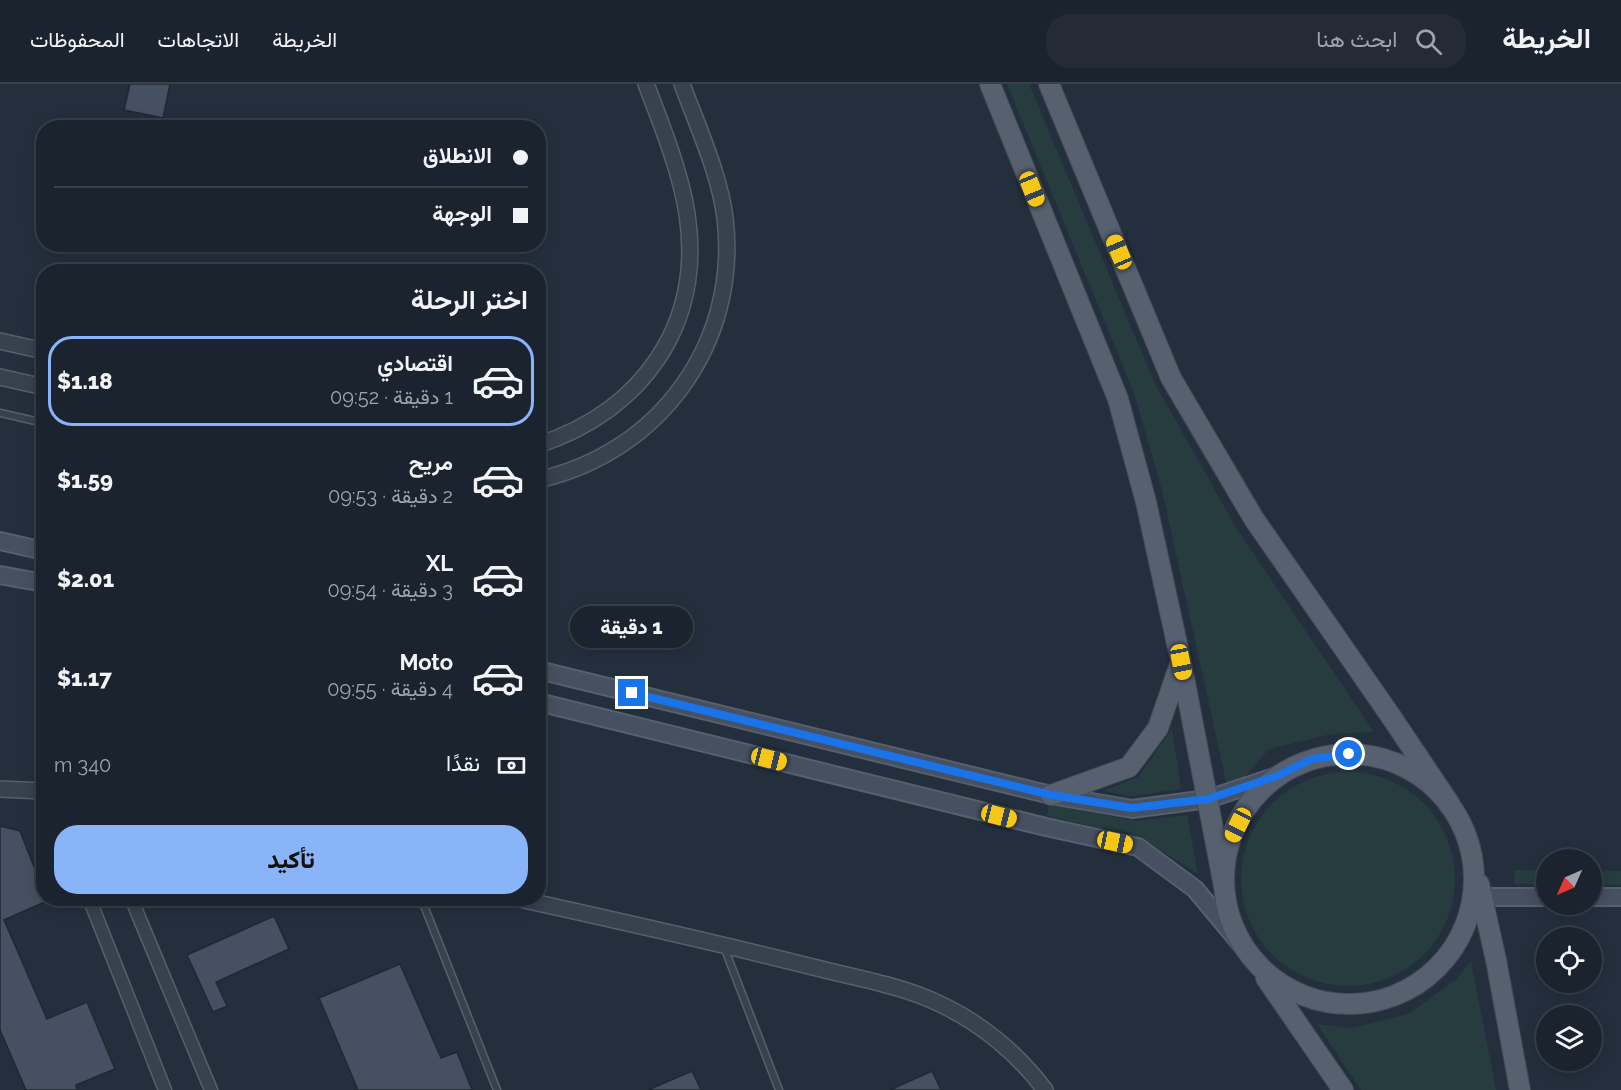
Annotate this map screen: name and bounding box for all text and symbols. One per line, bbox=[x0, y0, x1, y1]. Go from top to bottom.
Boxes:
search box bbox=[1046, 14, 1466, 68]
text: الخريطة bbox=[1502, 22, 1591, 55]
icon: search bbox=[1412, 25, 1445, 58]
text: ابحث هنا bbox=[1316, 26, 1397, 52]
text: المحفوظات bbox=[30, 27, 125, 52]
text: الاتجاهات bbox=[158, 27, 239, 52]
text: الخريطة bbox=[272, 27, 337, 52]
text: الانطلاق bbox=[423, 142, 492, 168]
car bbox=[1017, 169, 1047, 209]
text: الوجهة bbox=[432, 200, 492, 226]
car bbox=[1104, 232, 1134, 272]
text: اختر الرحلة bbox=[411, 284, 528, 315]
text: اقتصادي bbox=[377, 350, 453, 376]
icon: car bbox=[471, 354, 525, 408]
text: $1.18 bbox=[57, 368, 113, 394]
text: 1 دقيقة · 09:52 bbox=[330, 385, 453, 409]
text: مريح bbox=[409, 449, 453, 475]
icon: car bbox=[471, 453, 525, 507]
text: $1.59 bbox=[57, 467, 113, 493]
text: 2 دقيقة · 09:53 bbox=[328, 484, 453, 508]
text: XL bbox=[426, 550, 453, 576]
icon: car bbox=[471, 552, 525, 606]
text: $2.01 bbox=[57, 566, 114, 592]
text: 3 دقيقة · 09:54 bbox=[327, 578, 453, 602]
callout: 1 دقيقة bbox=[570, 606, 694, 648]
text: 1 دقيقة bbox=[600, 615, 663, 639]
car bbox=[1169, 643, 1193, 681]
text: Moto bbox=[399, 649, 453, 675]
icon: car bbox=[471, 651, 525, 705]
text: $1.17 bbox=[57, 665, 112, 691]
text: 4 دقيقة · 09:55 bbox=[327, 677, 453, 701]
route end bbox=[618, 679, 645, 706]
route start bbox=[1335, 740, 1362, 767]
car bbox=[749, 746, 789, 772]
icon: cash bbox=[495, 749, 528, 782]
text: نقدًا bbox=[446, 750, 480, 776]
text: 340 m bbox=[54, 753, 111, 777]
car bbox=[979, 803, 1019, 829]
car bbox=[1222, 805, 1254, 845]
button: تأكيد bbox=[54, 825, 528, 894]
car bbox=[1096, 829, 1134, 855]
north arrow bbox=[1536, 849, 1602, 915]
map controls bbox=[1536, 849, 1602, 1071]
button: locate bbox=[1536, 927, 1602, 993]
button: layers bbox=[1536, 1005, 1602, 1071]

